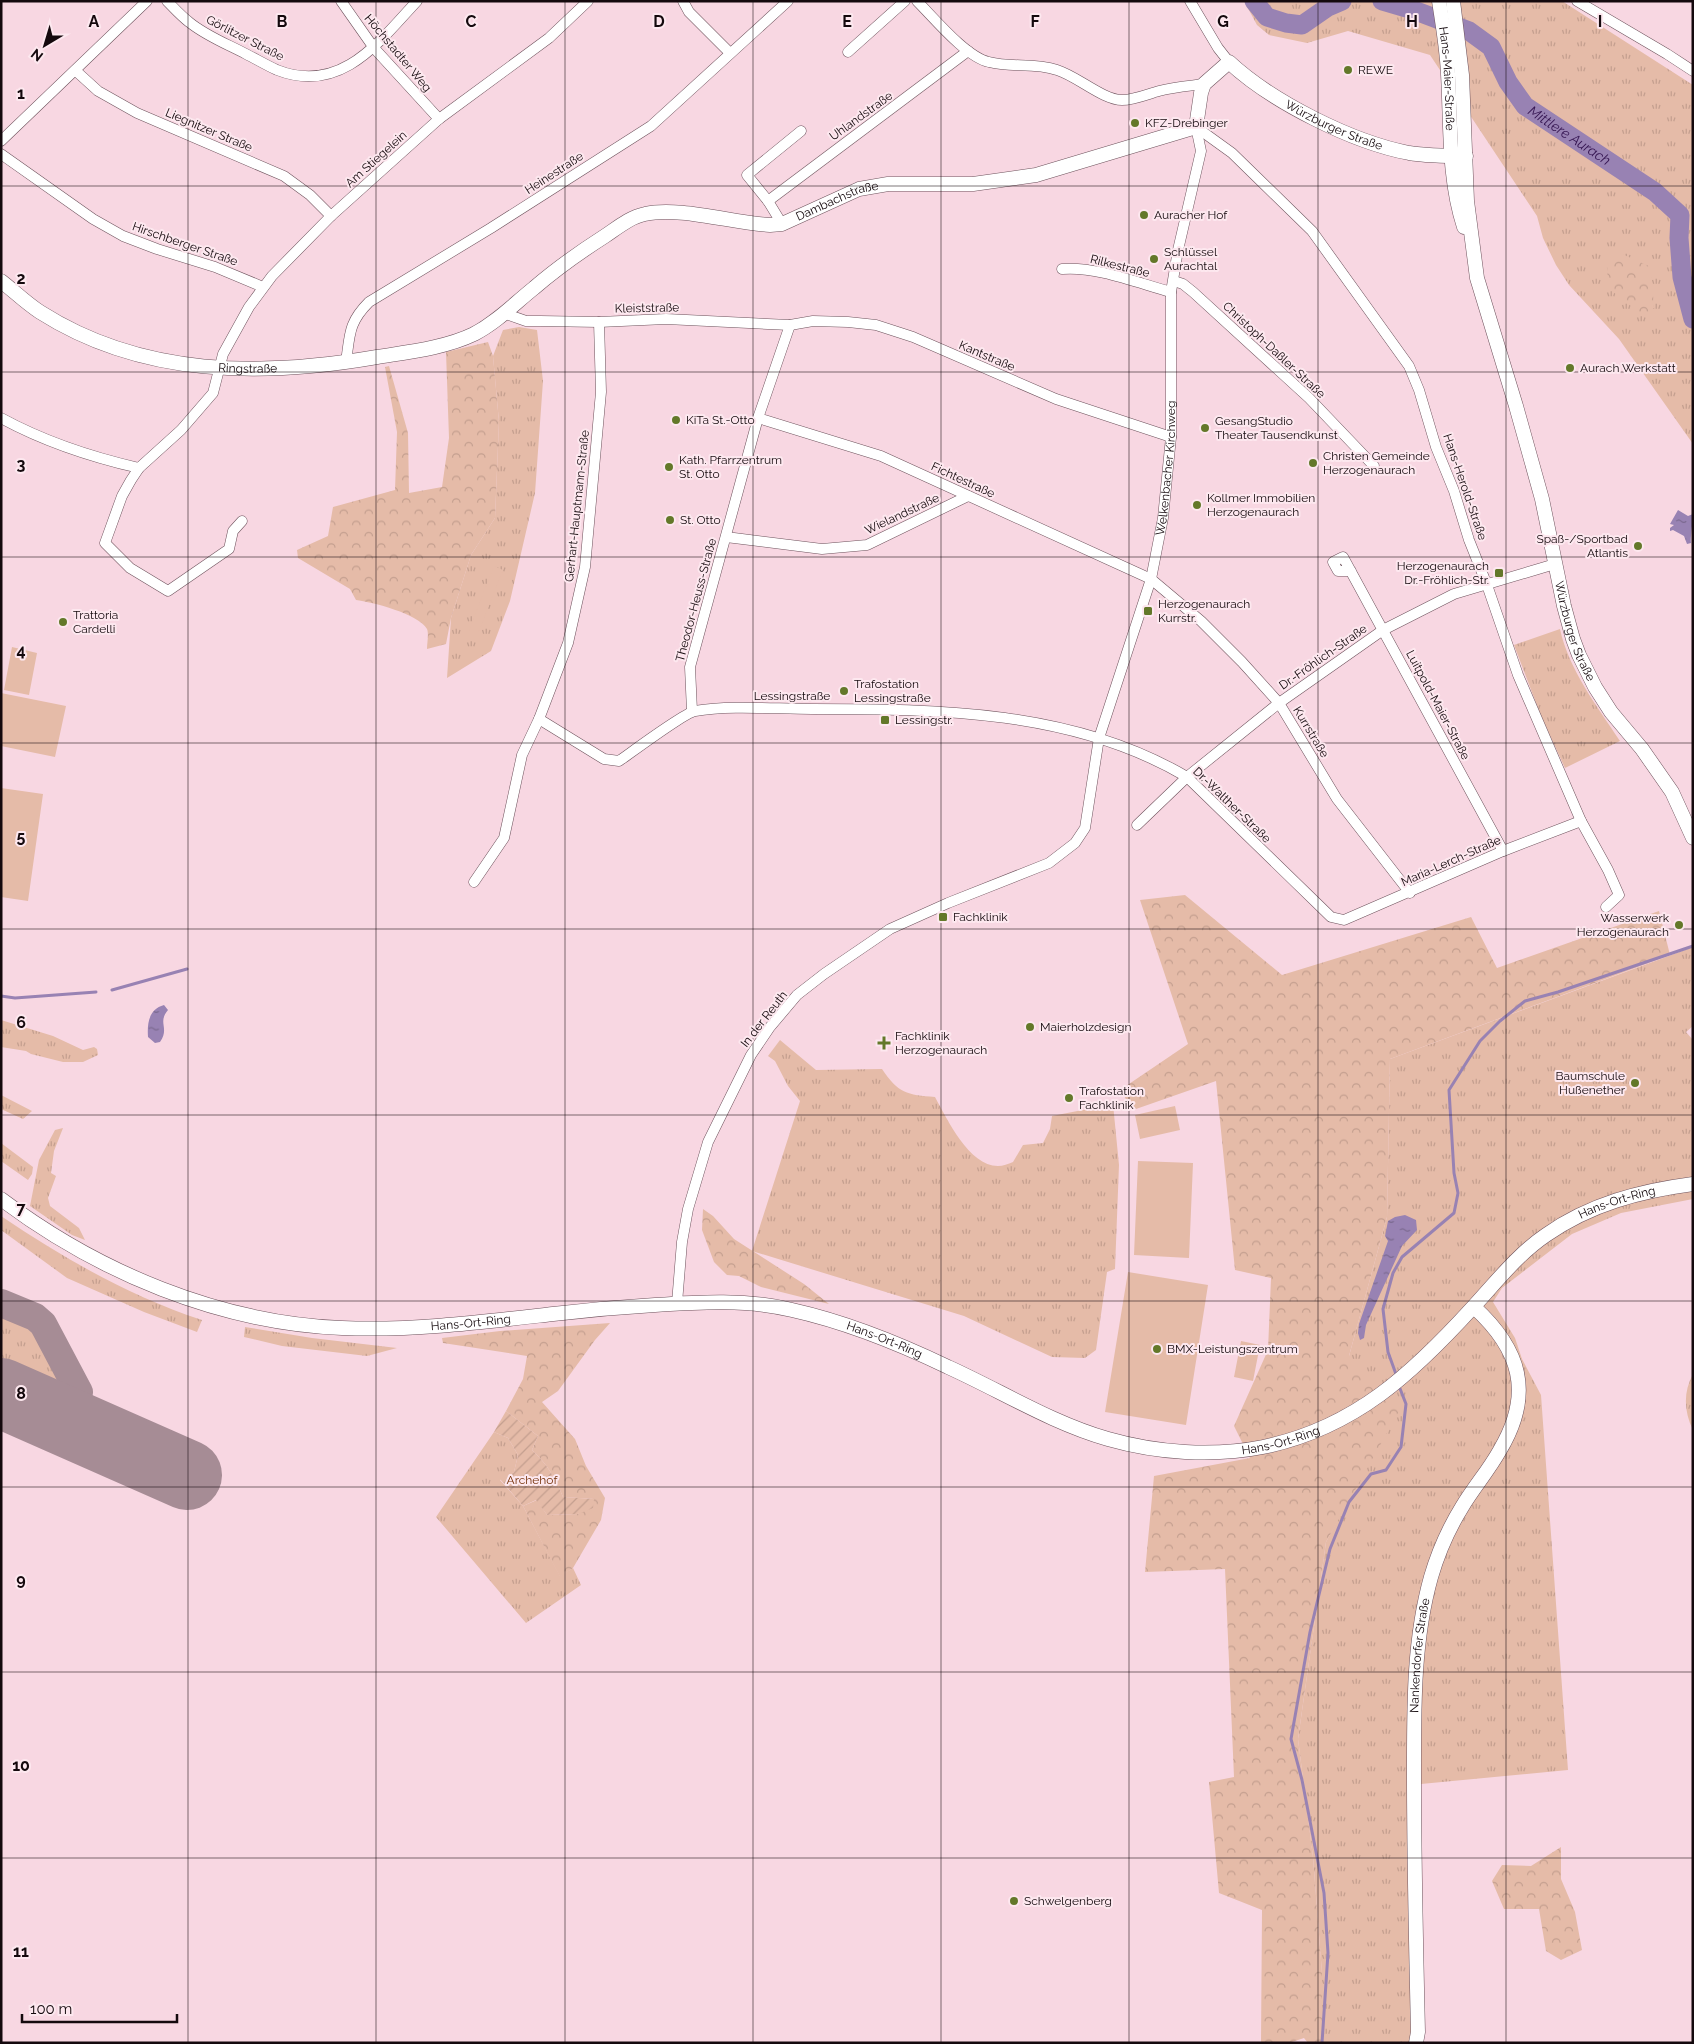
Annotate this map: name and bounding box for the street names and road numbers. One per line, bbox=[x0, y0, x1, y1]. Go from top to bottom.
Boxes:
street label: Höchstadter Weg bbox=[361, 11, 435, 95]
street label: Görlitzer Straße bbox=[204, 12, 286, 64]
street label: Hans-Maier-Straße bbox=[1436, 26, 1457, 131]
street label: Uhlandstraße bbox=[827, 88, 895, 144]
street label: Würzburger Straße bbox=[1283, 97, 1384, 153]
street label: Liegnitzer Straße bbox=[163, 105, 255, 155]
street label: Am Stiegelein bbox=[343, 128, 409, 190]
street label: Heinestraße bbox=[522, 149, 586, 197]
street label: Dambachstraße bbox=[794, 179, 879, 224]
street label: Hirschberger Straße bbox=[130, 219, 240, 269]
street label: Rilkestraße bbox=[1089, 252, 1151, 280]
street label: Christoph-Daßler-Straße bbox=[1220, 299, 1328, 401]
street label: Kleiststraße bbox=[615, 300, 679, 316]
street label: Kantstraße bbox=[957, 338, 1017, 374]
street label: Ringstraße bbox=[218, 361, 277, 376]
street label: Welkenbacher Kirchweg bbox=[1153, 401, 1178, 537]
street label: Gerhart-Hauptmann-Straße bbox=[562, 429, 592, 583]
street label: Hans-Herold-Straße bbox=[1440, 432, 1490, 542]
street label: Fichtestraße bbox=[929, 459, 997, 501]
street label: Wielandstraße bbox=[862, 491, 942, 537]
street label: Theodor-Heuss-Straße bbox=[673, 537, 719, 663]
street label: Würzburger Straße bbox=[1552, 580, 1598, 683]
street label: Dr.-Fröhlich-Straße bbox=[1276, 621, 1370, 693]
street label: Luitpold-Maier-Straße bbox=[1403, 648, 1473, 762]
street label: Lessingstraße bbox=[754, 689, 830, 703]
street label: Kurrstraße bbox=[1290, 704, 1332, 760]
street label: Dr.-Walther-Straße bbox=[1190, 764, 1274, 846]
street label: Maria-Lerch-Straße bbox=[1399, 833, 1503, 889]
street label: In der Reuth bbox=[738, 988, 790, 1050]
street label: Hans-Ort-Ring bbox=[1576, 1183, 1657, 1222]
street label: Hans-Ort-Ring bbox=[430, 1312, 512, 1333]
street label: Hans-Ort-Ring bbox=[845, 1319, 925, 1361]
street label: Hans-Ort-Ring bbox=[1241, 1423, 1322, 1457]
street label: Nankendorfer Straße bbox=[1407, 1597, 1433, 1713]

